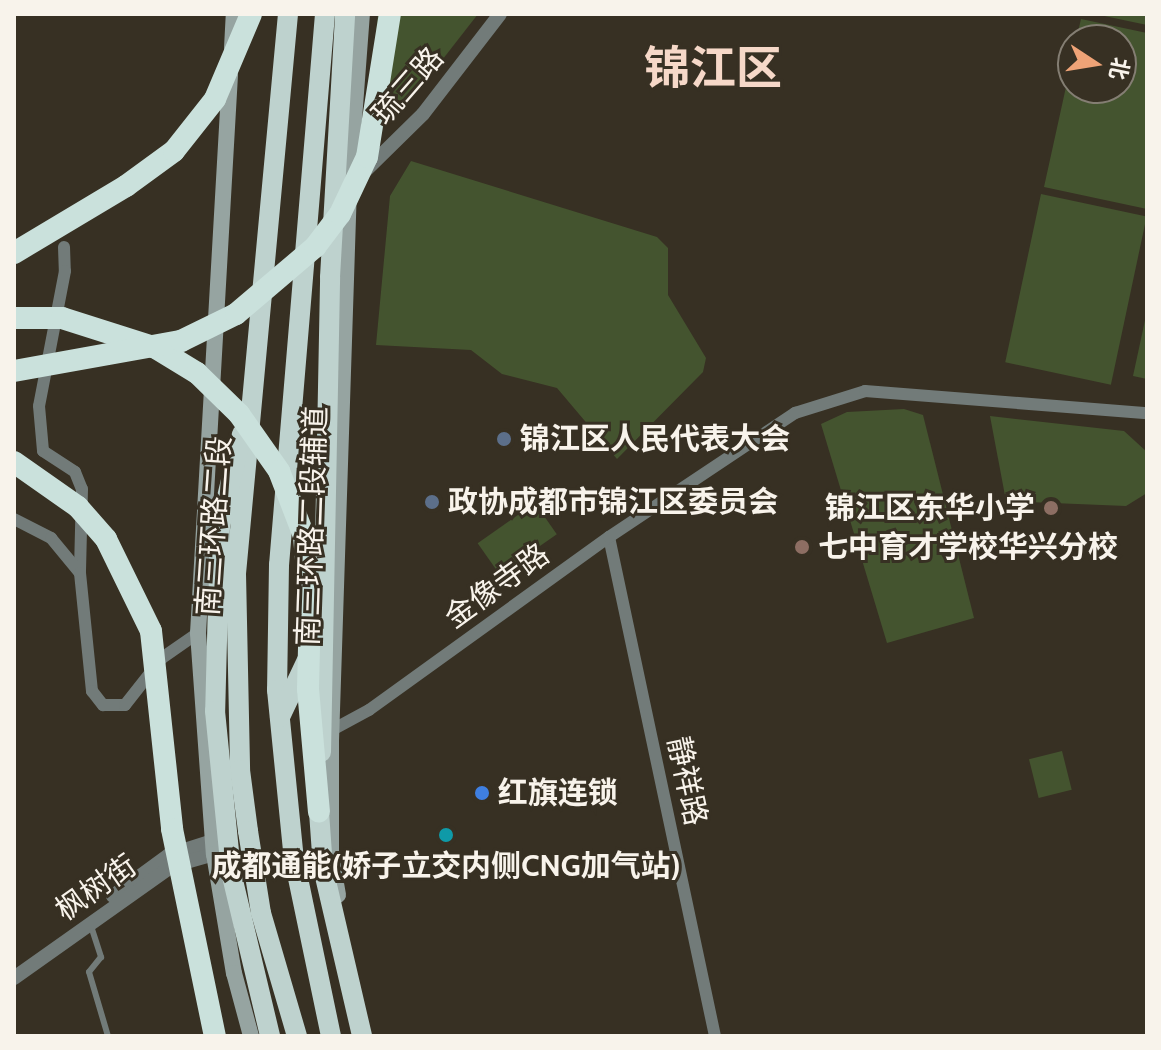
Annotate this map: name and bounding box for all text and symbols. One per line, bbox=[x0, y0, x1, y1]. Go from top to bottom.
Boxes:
north arrow bbox=[1057, 24, 1137, 104]
street label: 琉三路 bbox=[365, 40, 451, 132]
district label: 锦江区 bbox=[644, 40, 782, 96]
text: 北 bbox=[1104, 55, 1135, 82]
street label: 南三环路二段辅道 bbox=[290, 405, 334, 647]
place label: 锦江区人民代表大会 bbox=[520, 421, 790, 457]
marker: 锦江区人民代表大会 bbox=[495, 430, 513, 448]
street label: 南三环路二段 bbox=[190, 435, 238, 617]
place label: 政协成都市锦江区委员会 bbox=[448, 484, 778, 520]
place label: 锦江区东华小学 bbox=[825, 490, 1035, 526]
marker: 政协成都市锦江区委员会 bbox=[423, 493, 441, 511]
marker: 锦江区东华小学 bbox=[1042, 499, 1060, 517]
place label: 七中育才学校华兴分校 bbox=[818, 529, 1118, 565]
street label: 金像寺路 bbox=[438, 536, 556, 636]
marker: 七中育才学校华兴分校 bbox=[793, 538, 811, 556]
street label: 静祥路 bbox=[660, 733, 714, 829]
place label: 红旗连锁 bbox=[498, 775, 618, 811]
marker: 红旗连锁 bbox=[473, 784, 491, 802]
marker: 成都通能(娇子立交内侧CNG加气站) bbox=[437, 826, 455, 844]
street label: 枫树街 bbox=[49, 847, 143, 929]
place label: 成都通能(娇子立交内侧CNG加气站) bbox=[211, 848, 681, 884]

